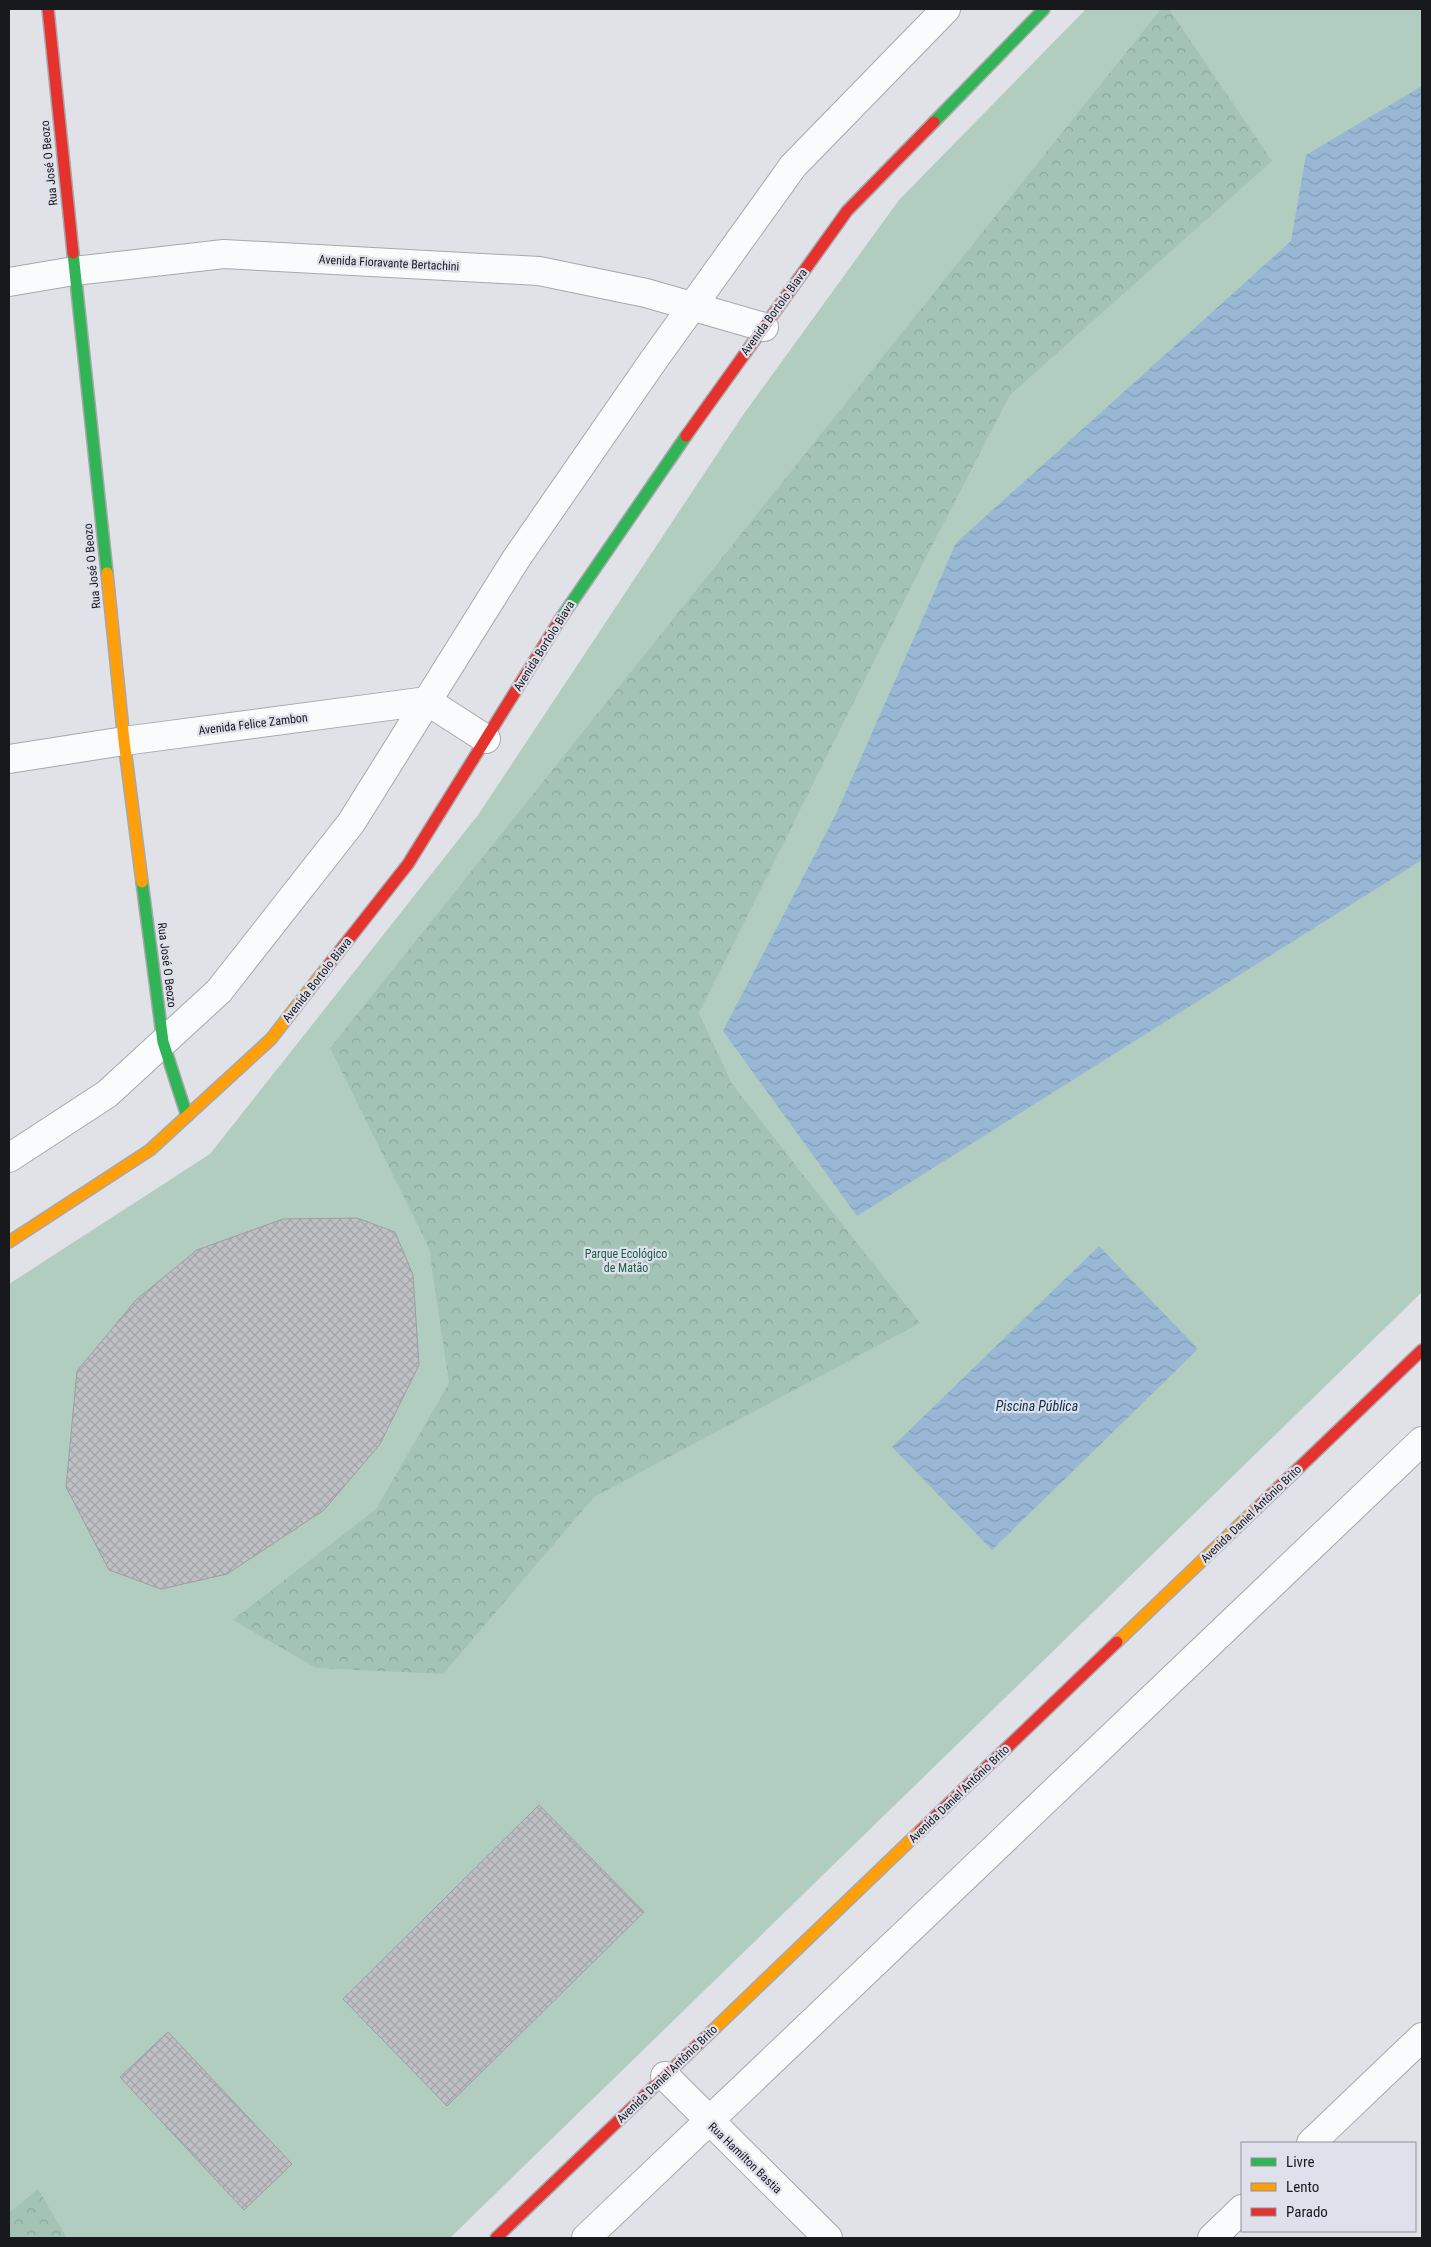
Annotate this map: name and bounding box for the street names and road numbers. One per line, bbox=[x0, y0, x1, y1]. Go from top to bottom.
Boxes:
street label: Rua José O Beozo bbox=[38, 120, 60, 206]
street label: Avenida Fioravante Bertachini bbox=[318, 252, 460, 274]
street label: Avenida Bortolo Biava bbox=[738, 266, 810, 358]
street label: Rua José O Beozo bbox=[81, 523, 103, 609]
street label: Avenida Bortolo Biava bbox=[511, 598, 578, 694]
street label: Avenida Felice Zambon bbox=[198, 710, 309, 738]
street label: Rua José O Beozo bbox=[155, 922, 179, 1008]
street label: Avenida Bortolo Biava bbox=[280, 935, 355, 1025]
street label: Avenida Daniel Antônio Brito bbox=[1198, 1462, 1304, 1566]
street label: Avenida Daniel Antônio Brito bbox=[906, 1742, 1012, 1846]
street label: Avenida Daniel Antônio Brito bbox=[614, 2022, 720, 2126]
street label: Rua Hamilton Bastia bbox=[706, 2120, 785, 2197]

